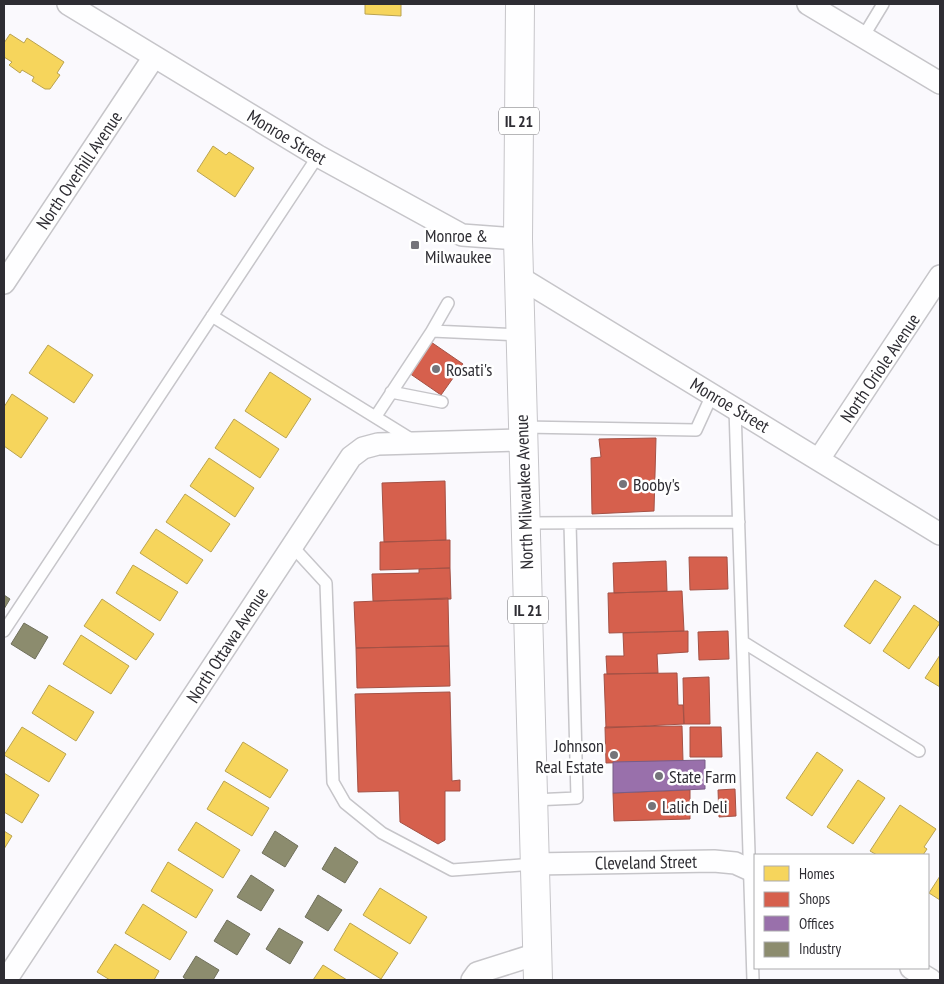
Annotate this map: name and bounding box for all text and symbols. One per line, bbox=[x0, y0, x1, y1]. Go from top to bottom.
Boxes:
street label: Monroe Street bbox=[243, 104, 331, 170]
street label: North Overhill Avenue bbox=[31, 107, 127, 233]
road number: IL 21 bbox=[499, 108, 539, 134]
place label: Monroe & Milwaukee bbox=[425, 224, 492, 268]
marker: Monroe & Milwaukee bbox=[409, 239, 421, 251]
street label: North Oriole Avenue bbox=[835, 309, 925, 427]
place label: Rosati's bbox=[446, 358, 492, 381]
marker: Rosati's bbox=[430, 363, 442, 375]
street label: Monroe Street bbox=[686, 372, 774, 438]
street label: North Milwaukee Avenue bbox=[510, 414, 538, 570]
place label: Booby's bbox=[633, 473, 680, 496]
marker: Booby's bbox=[617, 478, 629, 490]
street label: North Ottawa Avenue bbox=[181, 583, 273, 707]
road number: IL 21 bbox=[508, 596, 548, 624]
place label: Johnson Real Estate bbox=[535, 734, 604, 778]
marker: Johnson Real Estate bbox=[608, 749, 620, 761]
place label: State Farm bbox=[669, 765, 736, 788]
marker: State Farm bbox=[653, 770, 665, 782]
place label: Lalich Deli bbox=[662, 795, 728, 818]
marker: Lalich Deli bbox=[646, 800, 658, 812]
street label: Cleveland Street bbox=[595, 850, 697, 874]
legend bbox=[754, 854, 929, 969]
text: Homes bbox=[799, 864, 835, 883]
text: Shops bbox=[799, 889, 830, 908]
text: Offices bbox=[799, 914, 834, 933]
text: Industry bbox=[799, 939, 841, 958]

